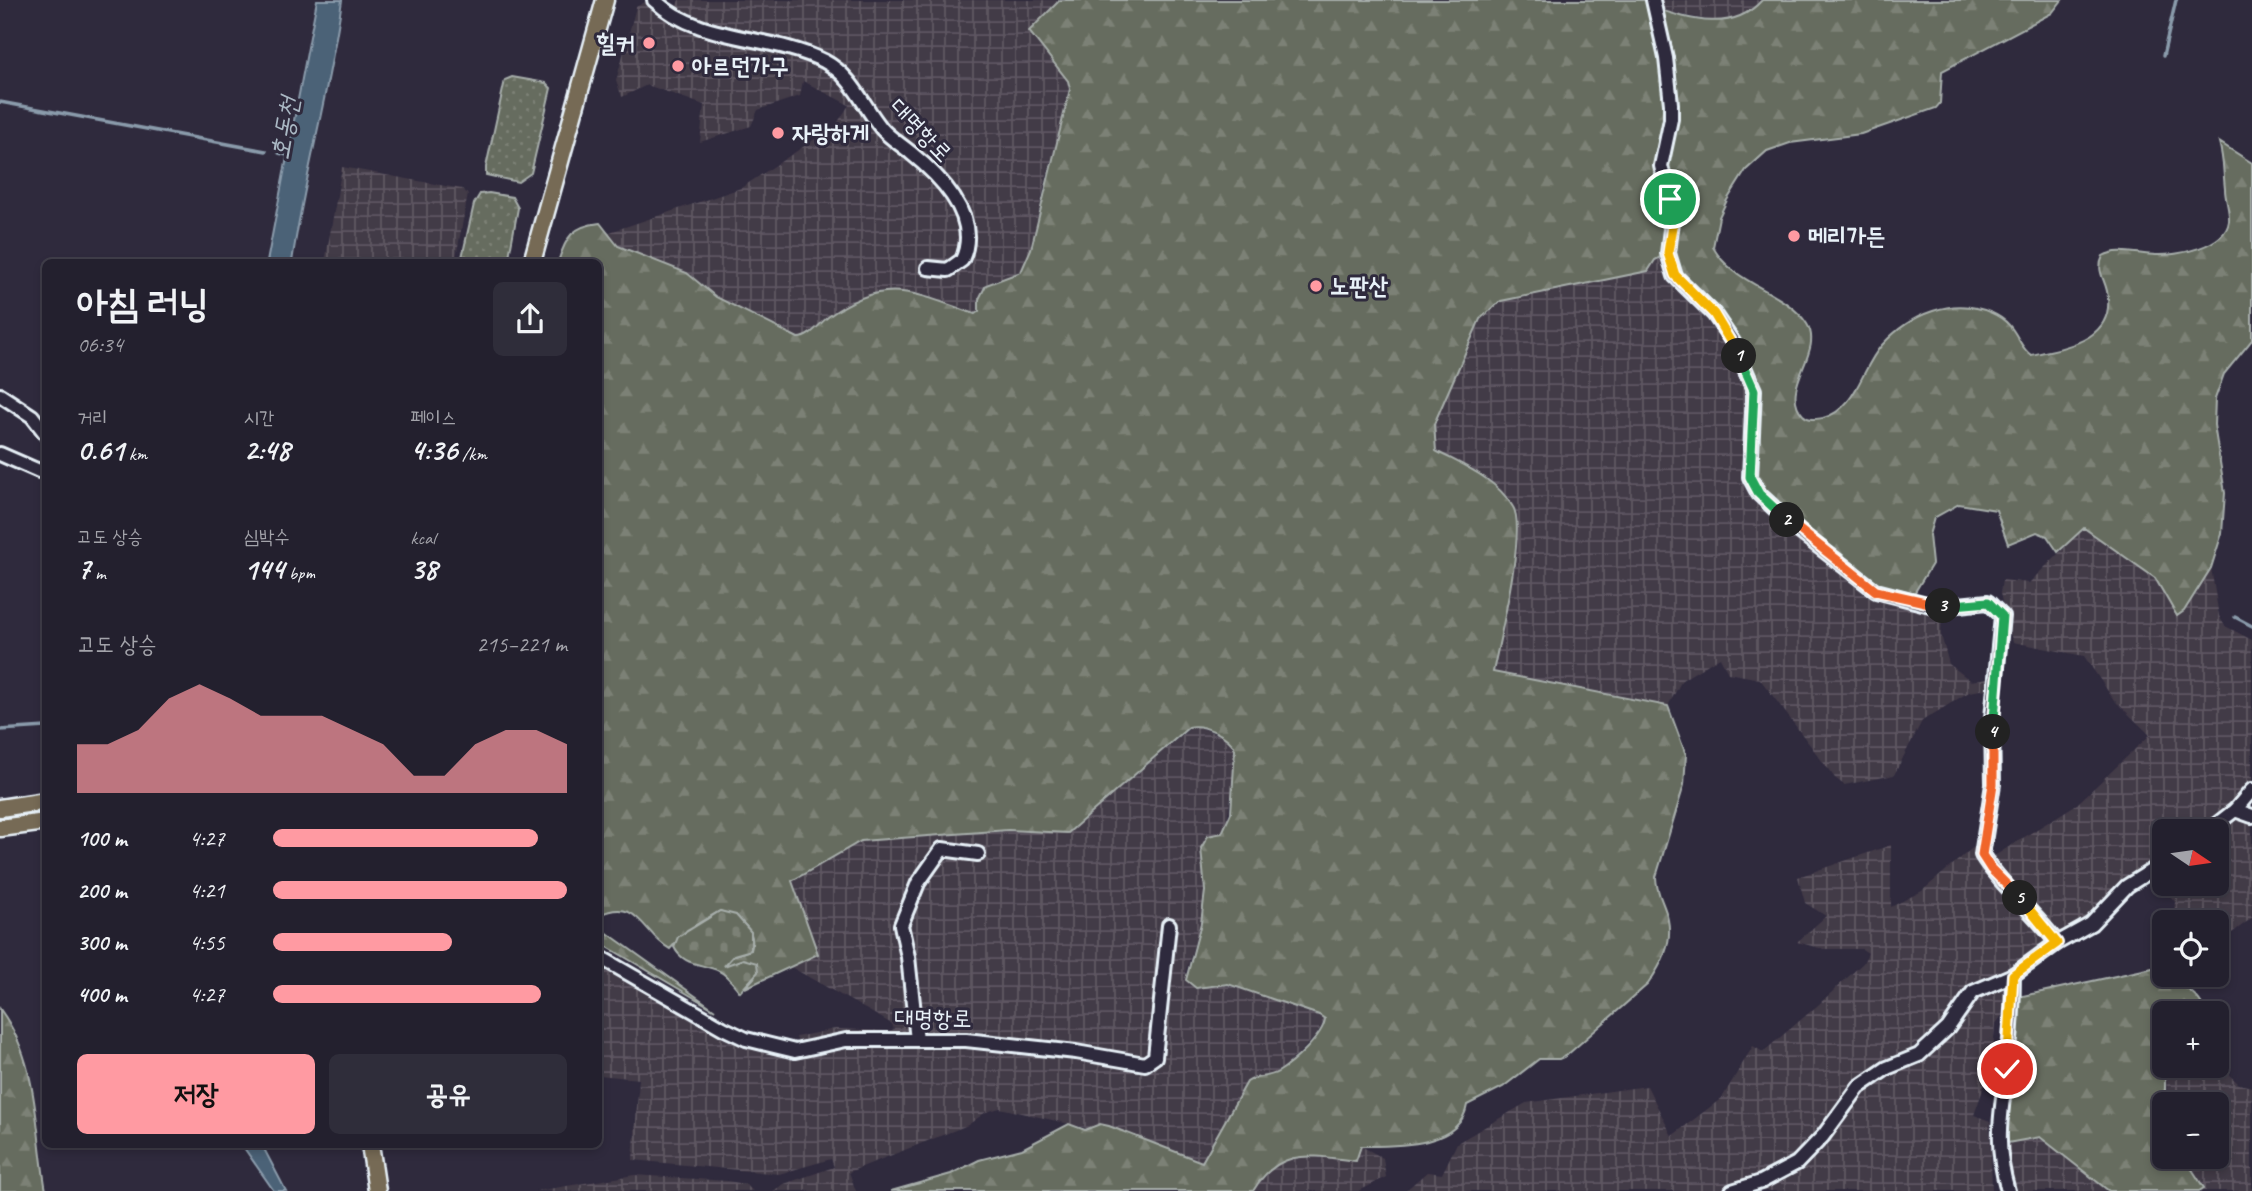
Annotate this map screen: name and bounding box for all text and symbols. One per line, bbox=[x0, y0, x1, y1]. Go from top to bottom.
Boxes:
place label: 힐커 bbox=[596, 28, 635, 58]
marker: 힐커 bbox=[641, 35, 657, 51]
place label: 아르던가구 bbox=[692, 51, 789, 81]
marker: 아르던가구 bbox=[670, 58, 686, 74]
water label: 호동천 bbox=[263, 91, 307, 162]
street label: 대명항로 bbox=[883, 92, 959, 168]
place label: 자랑하게 bbox=[792, 118, 869, 148]
marker: 자랑하게 bbox=[770, 125, 786, 141]
pin bbox=[1640, 169, 1700, 229]
icon: arrive bbox=[1651, 180, 1689, 218]
place label: 메리가든 bbox=[1808, 221, 1885, 251]
marker: 메리가든 bbox=[1786, 228, 1802, 244]
place label: 노판산 bbox=[1330, 271, 1389, 301]
marker: 노판산 bbox=[1308, 278, 1324, 294]
text: 아침 러닝 bbox=[77, 280, 209, 327]
button: share bbox=[493, 282, 567, 356]
text: 06:34 bbox=[77, 330, 123, 359]
pin: 1 bbox=[1722, 338, 1756, 374]
text: 1 bbox=[1734, 343, 1743, 367]
text: 거리 bbox=[77, 406, 108, 430]
text: 시간 bbox=[244, 406, 274, 430]
text: 페이스 bbox=[410, 406, 456, 430]
text: 0.61 bbox=[77, 431, 124, 469]
text: 2:48 bbox=[244, 431, 290, 469]
text: 4:36 bbox=[410, 431, 457, 469]
text: km bbox=[124, 442, 147, 466]
text: /km bbox=[457, 442, 487, 466]
pin: 2 bbox=[1770, 503, 1804, 538]
text: 2 bbox=[1782, 507, 1791, 531]
text: 고도 상승 bbox=[77, 525, 143, 549]
text: 심박수 bbox=[244, 525, 290, 549]
text: kcal bbox=[410, 526, 435, 550]
text: 7 bbox=[77, 550, 90, 588]
text: 144 bbox=[244, 550, 284, 588]
text: 38 bbox=[410, 550, 437, 588]
text: m bbox=[90, 561, 106, 585]
text: bpm bbox=[284, 561, 315, 585]
pin: 3 bbox=[1926, 588, 1960, 624]
text: 3 bbox=[1938, 593, 1947, 617]
text: 고도 상승 bbox=[77, 630, 157, 659]
text: 215–221 m bbox=[476, 630, 567, 659]
pin: 4 bbox=[1976, 714, 2010, 750]
text: 4 bbox=[1988, 719, 1997, 743]
north arrow bbox=[2152, 819, 2230, 896]
map controls bbox=[2152, 819, 2229, 1169]
text: 100 m bbox=[77, 824, 127, 853]
text: 4:27 bbox=[189, 824, 225, 853]
text: 200 m bbox=[77, 876, 127, 905]
text: 4:21 bbox=[189, 876, 225, 905]
pin: 5 bbox=[2002, 880, 2038, 916]
text: 5 bbox=[2015, 885, 2024, 909]
button: locate bbox=[2152, 910, 2229, 987]
text: 300 m bbox=[77, 928, 127, 957]
text: 4:55 bbox=[189, 928, 225, 957]
text: 400 m bbox=[77, 980, 127, 1009]
text: 4:27 bbox=[189, 980, 225, 1009]
button: + bbox=[2152, 1001, 2229, 1078]
street label: 대명항로 bbox=[894, 1002, 972, 1034]
pin bbox=[1977, 1039, 2037, 1099]
icon: check bbox=[1988, 1050, 2026, 1088]
button: 저장 bbox=[77, 1054, 315, 1134]
button: 공유 bbox=[329, 1054, 567, 1134]
button: − bbox=[2152, 1092, 2229, 1169]

